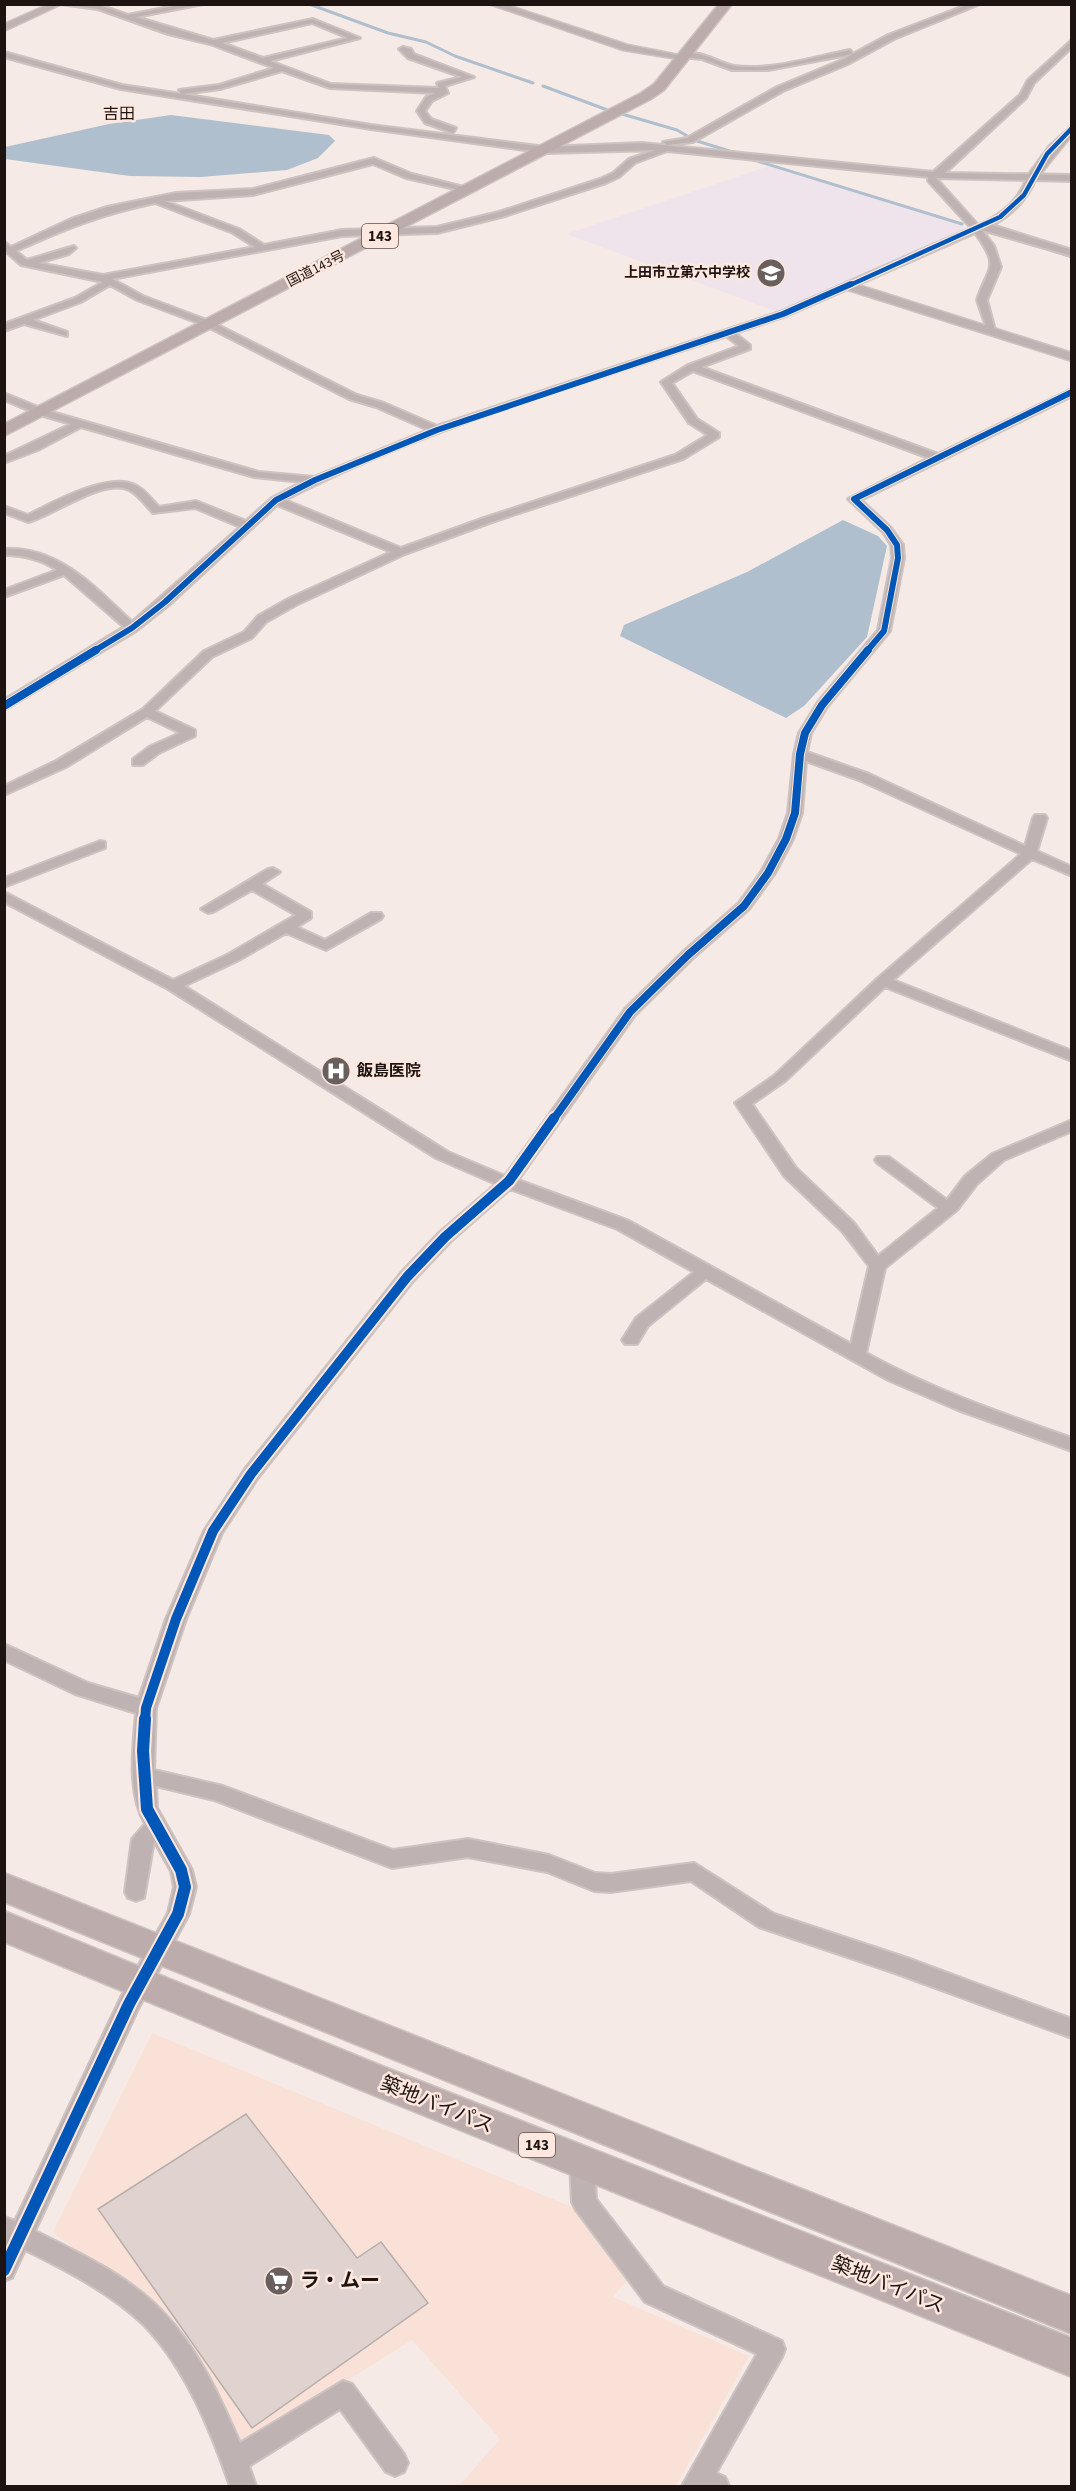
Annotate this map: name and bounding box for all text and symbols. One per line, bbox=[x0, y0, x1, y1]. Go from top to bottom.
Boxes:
district label: 吉田 bbox=[103, 103, 135, 125]
road number: 143 bbox=[362, 224, 398, 248]
street label: 国道143号 bbox=[283, 246, 349, 292]
school or university icon: 上田市立第六中学校 bbox=[755, 257, 787, 289]
place label: 上田市立第六中学校 bbox=[624, 263, 750, 283]
hospital icon: 飯島医院 bbox=[320, 1055, 352, 1087]
place label: 飯島医院 bbox=[356, 1060, 421, 1082]
street label: 築地バイパス bbox=[376, 2070, 498, 2140]
road number: 143 bbox=[519, 2133, 555, 2157]
street label: 築地バイパス bbox=[827, 2250, 949, 2320]
supermarket icon: ラ・ムー bbox=[263, 2265, 295, 2297]
place label: ラ・ムー bbox=[300, 2267, 380, 2295]

